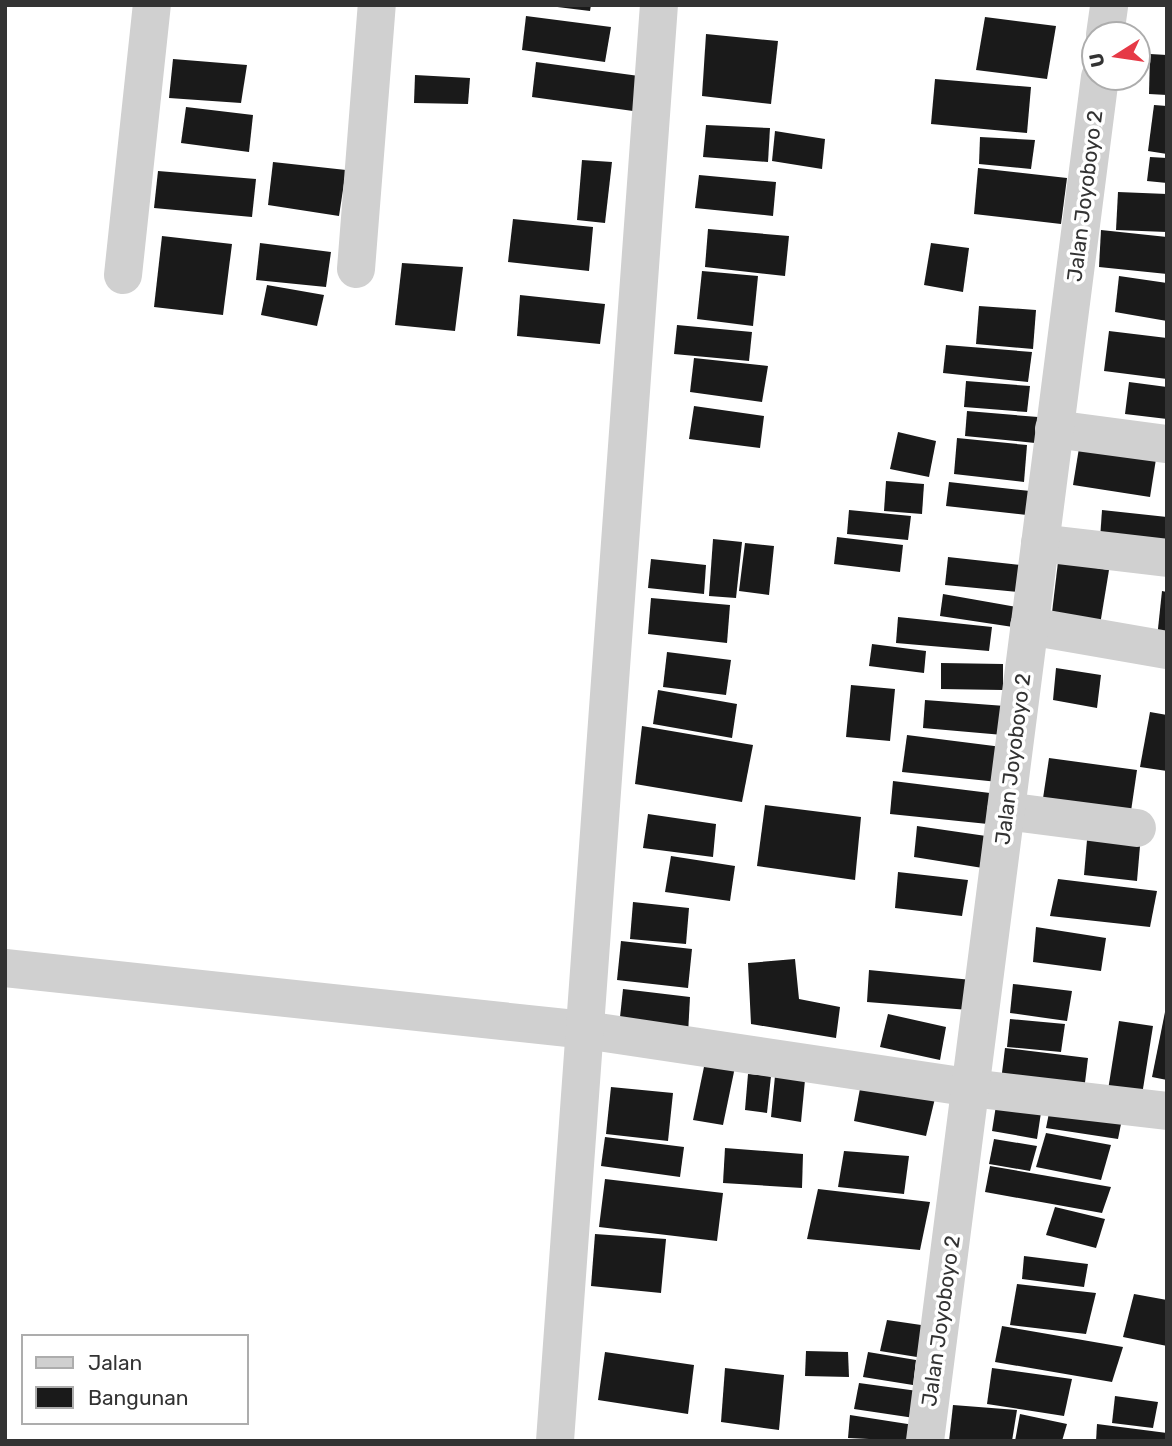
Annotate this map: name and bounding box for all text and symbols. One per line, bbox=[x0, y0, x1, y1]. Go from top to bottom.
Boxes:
north arrow bbox=[1081, 21, 1151, 91]
text: U bbox=[1084, 51, 1110, 69]
street label: Jalan Joyoboyo 2 bbox=[1062, 109, 1108, 283]
street label: Jalan Joyoboyo 2 bbox=[990, 672, 1036, 846]
street label: Jalan Joyoboyo 2 bbox=[917, 1234, 965, 1408]
legend bbox=[21, 1334, 248, 1425]
text: Jalan bbox=[88, 1350, 142, 1375]
text: Bangunan bbox=[88, 1385, 189, 1410]

